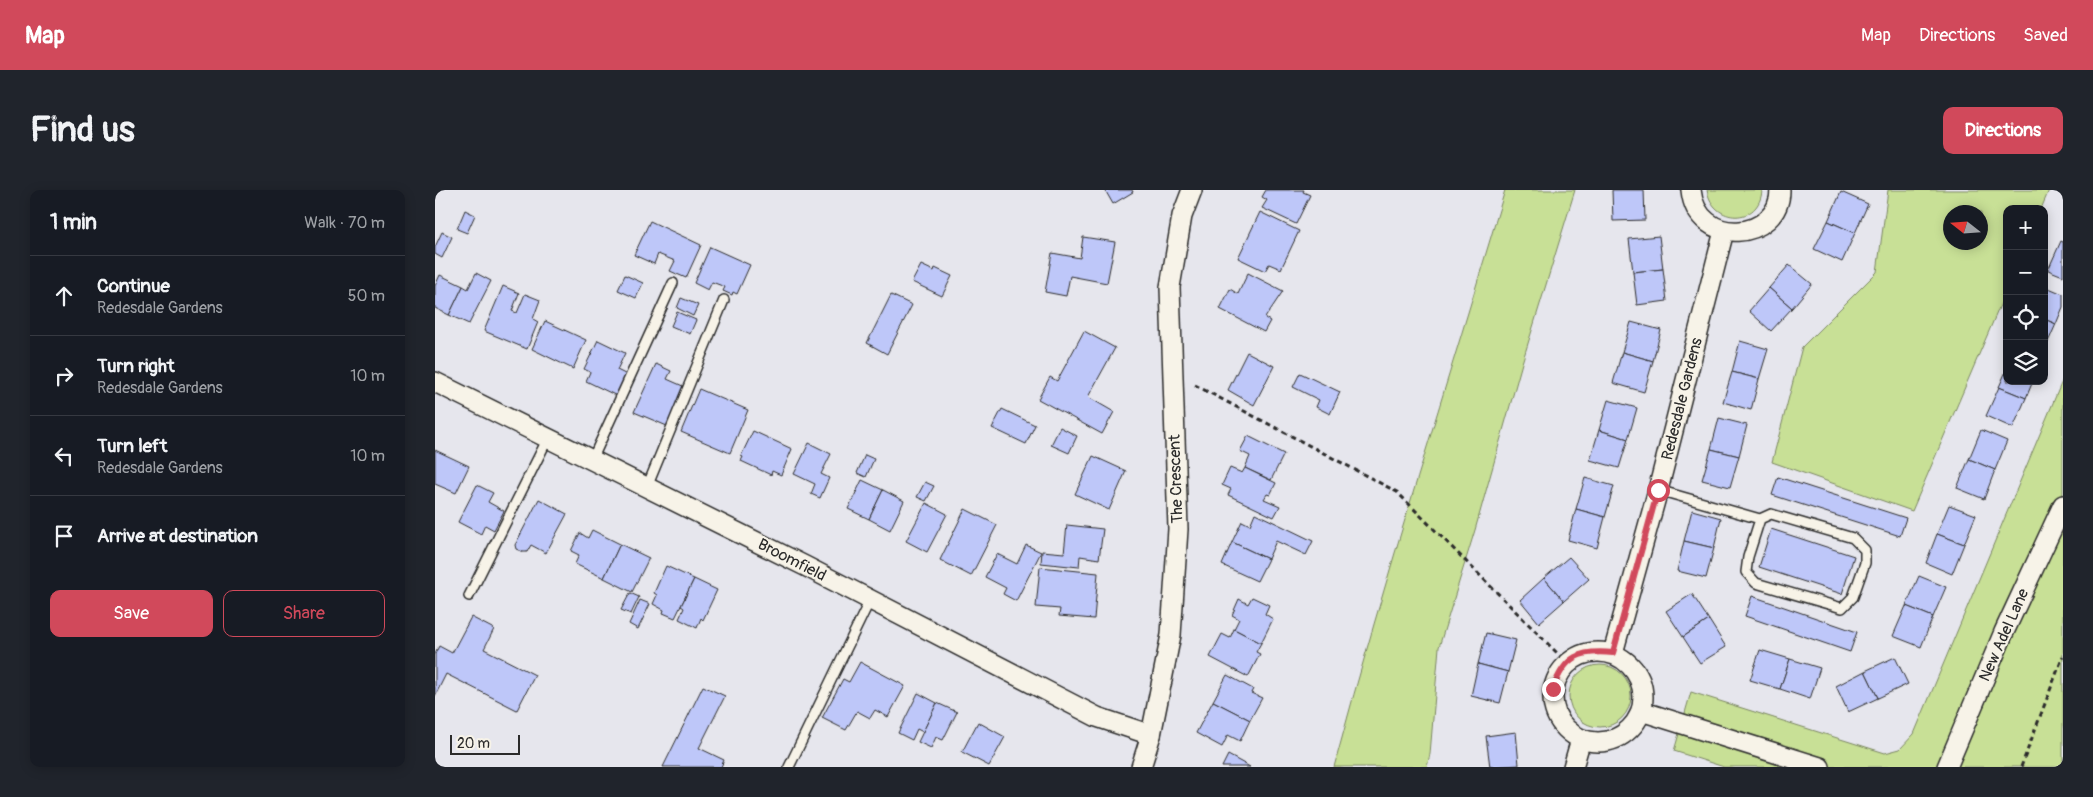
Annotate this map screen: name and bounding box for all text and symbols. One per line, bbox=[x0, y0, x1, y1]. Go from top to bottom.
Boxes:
text: Map bbox=[25, 21, 65, 50]
text: Map bbox=[1861, 24, 1891, 47]
text: Directions bbox=[1919, 24, 1995, 47]
text: Saved bbox=[2023, 24, 2068, 47]
button: Directions bbox=[1943, 107, 2063, 154]
text: Find us bbox=[30, 108, 135, 152]
north arrow bbox=[1943, 205, 1988, 250]
map controls bbox=[2003, 205, 2048, 385]
button: + bbox=[2003, 205, 2048, 250]
text: 1 min bbox=[50, 209, 97, 236]
text: Walk · 70 m bbox=[304, 213, 385, 233]
button: − bbox=[2003, 250, 2048, 295]
text: Continue bbox=[97, 274, 170, 298]
icon: ahead bbox=[50, 282, 78, 310]
text: 50 m bbox=[348, 286, 385, 306]
button: locate bbox=[2003, 295, 2048, 340]
text: Redesdale Gardens bbox=[97, 298, 223, 318]
street label: Redesdale Gardens bbox=[1657, 336, 1707, 462]
button: layers bbox=[2003, 340, 2048, 385]
text: Turn right bbox=[97, 354, 175, 378]
icon: right bbox=[50, 362, 78, 390]
text: 10 m bbox=[350, 366, 385, 386]
text: Redesdale Gardens bbox=[97, 378, 223, 398]
text: Turn left bbox=[97, 434, 167, 458]
street label: The Crescent bbox=[1164, 434, 1188, 524]
icon: left bbox=[50, 442, 78, 470]
text: 10 m bbox=[350, 446, 385, 466]
text: Redesdale Gardens bbox=[97, 458, 223, 478]
route start bbox=[1647, 479, 1670, 502]
icon: arrive bbox=[50, 522, 78, 550]
text: Arrive at destination bbox=[97, 524, 258, 548]
street label: Broomfield bbox=[754, 534, 830, 586]
street label: New Adel Lane bbox=[1975, 585, 2033, 685]
button: Save bbox=[50, 590, 213, 637]
button: Share bbox=[223, 590, 385, 637]
route end bbox=[1542, 678, 1565, 701]
scale bar bbox=[450, 732, 520, 755]
text: 20 m bbox=[457, 735, 490, 752]

